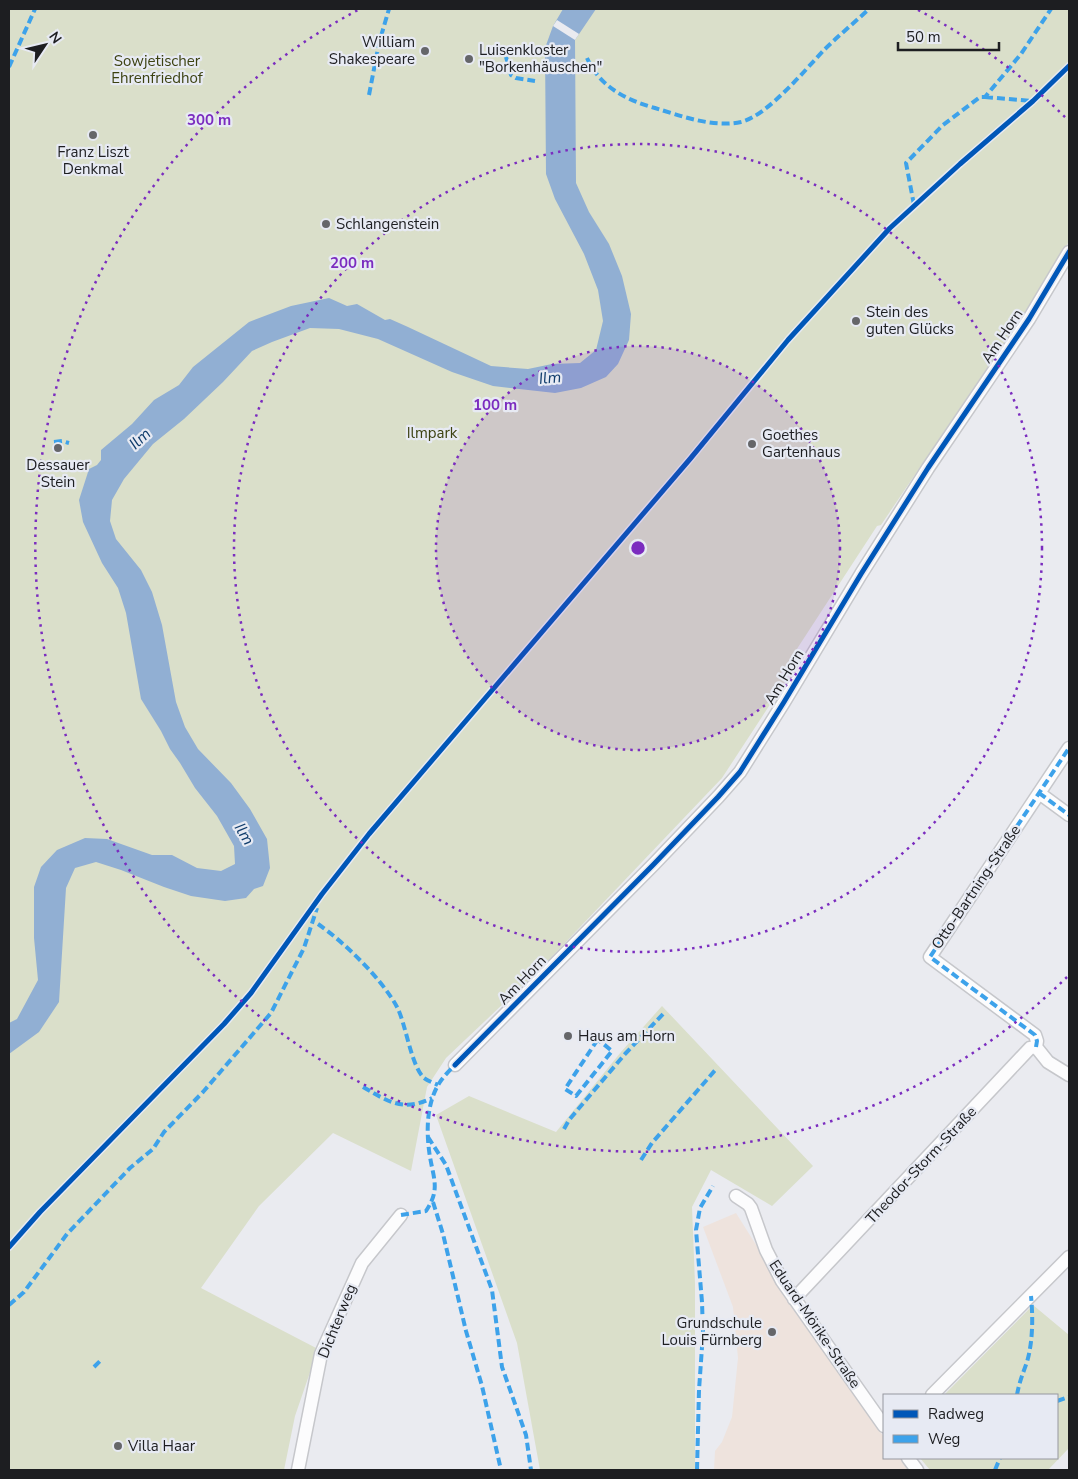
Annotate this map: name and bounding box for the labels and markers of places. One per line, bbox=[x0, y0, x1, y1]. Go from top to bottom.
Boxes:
place label: William Shakespeare bbox=[329, 32, 415, 69]
place label: Luisenkloster "Borkenhäuschen" bbox=[479, 40, 602, 77]
marker: William Shakespeare bbox=[419, 45, 431, 57]
marker: Luisenkloster "Borkenhäuschen" bbox=[463, 53, 475, 65]
marker: Franz Liszt Denkmal bbox=[87, 129, 99, 141]
place label: Franz Liszt Denkmal bbox=[57, 142, 130, 179]
place label: Schlangenstein bbox=[336, 214, 439, 234]
marker: Schlangenstein bbox=[320, 218, 332, 230]
place label: Stein des guten Glücks bbox=[866, 302, 954, 339]
marker: Stein des guten Glücks bbox=[850, 315, 862, 327]
place label: Goethes Gartenhaus bbox=[762, 425, 840, 462]
marker: Goethes Gartenhaus bbox=[746, 438, 758, 450]
marker: Dessauer Stein bbox=[52, 442, 64, 454]
place label: Dessauer Stein bbox=[26, 455, 90, 492]
centre of rings bbox=[629, 539, 647, 557]
place label: Haus am Horn bbox=[578, 1026, 675, 1046]
marker: Haus am Horn bbox=[562, 1030, 574, 1042]
place label: Grundschule Louis Fürnberg bbox=[661, 1313, 762, 1350]
marker: Grundschule Louis Fürnberg bbox=[766, 1326, 778, 1338]
place label: Villa Haar bbox=[127, 1436, 196, 1456]
marker: Villa Haar bbox=[112, 1440, 124, 1452]

